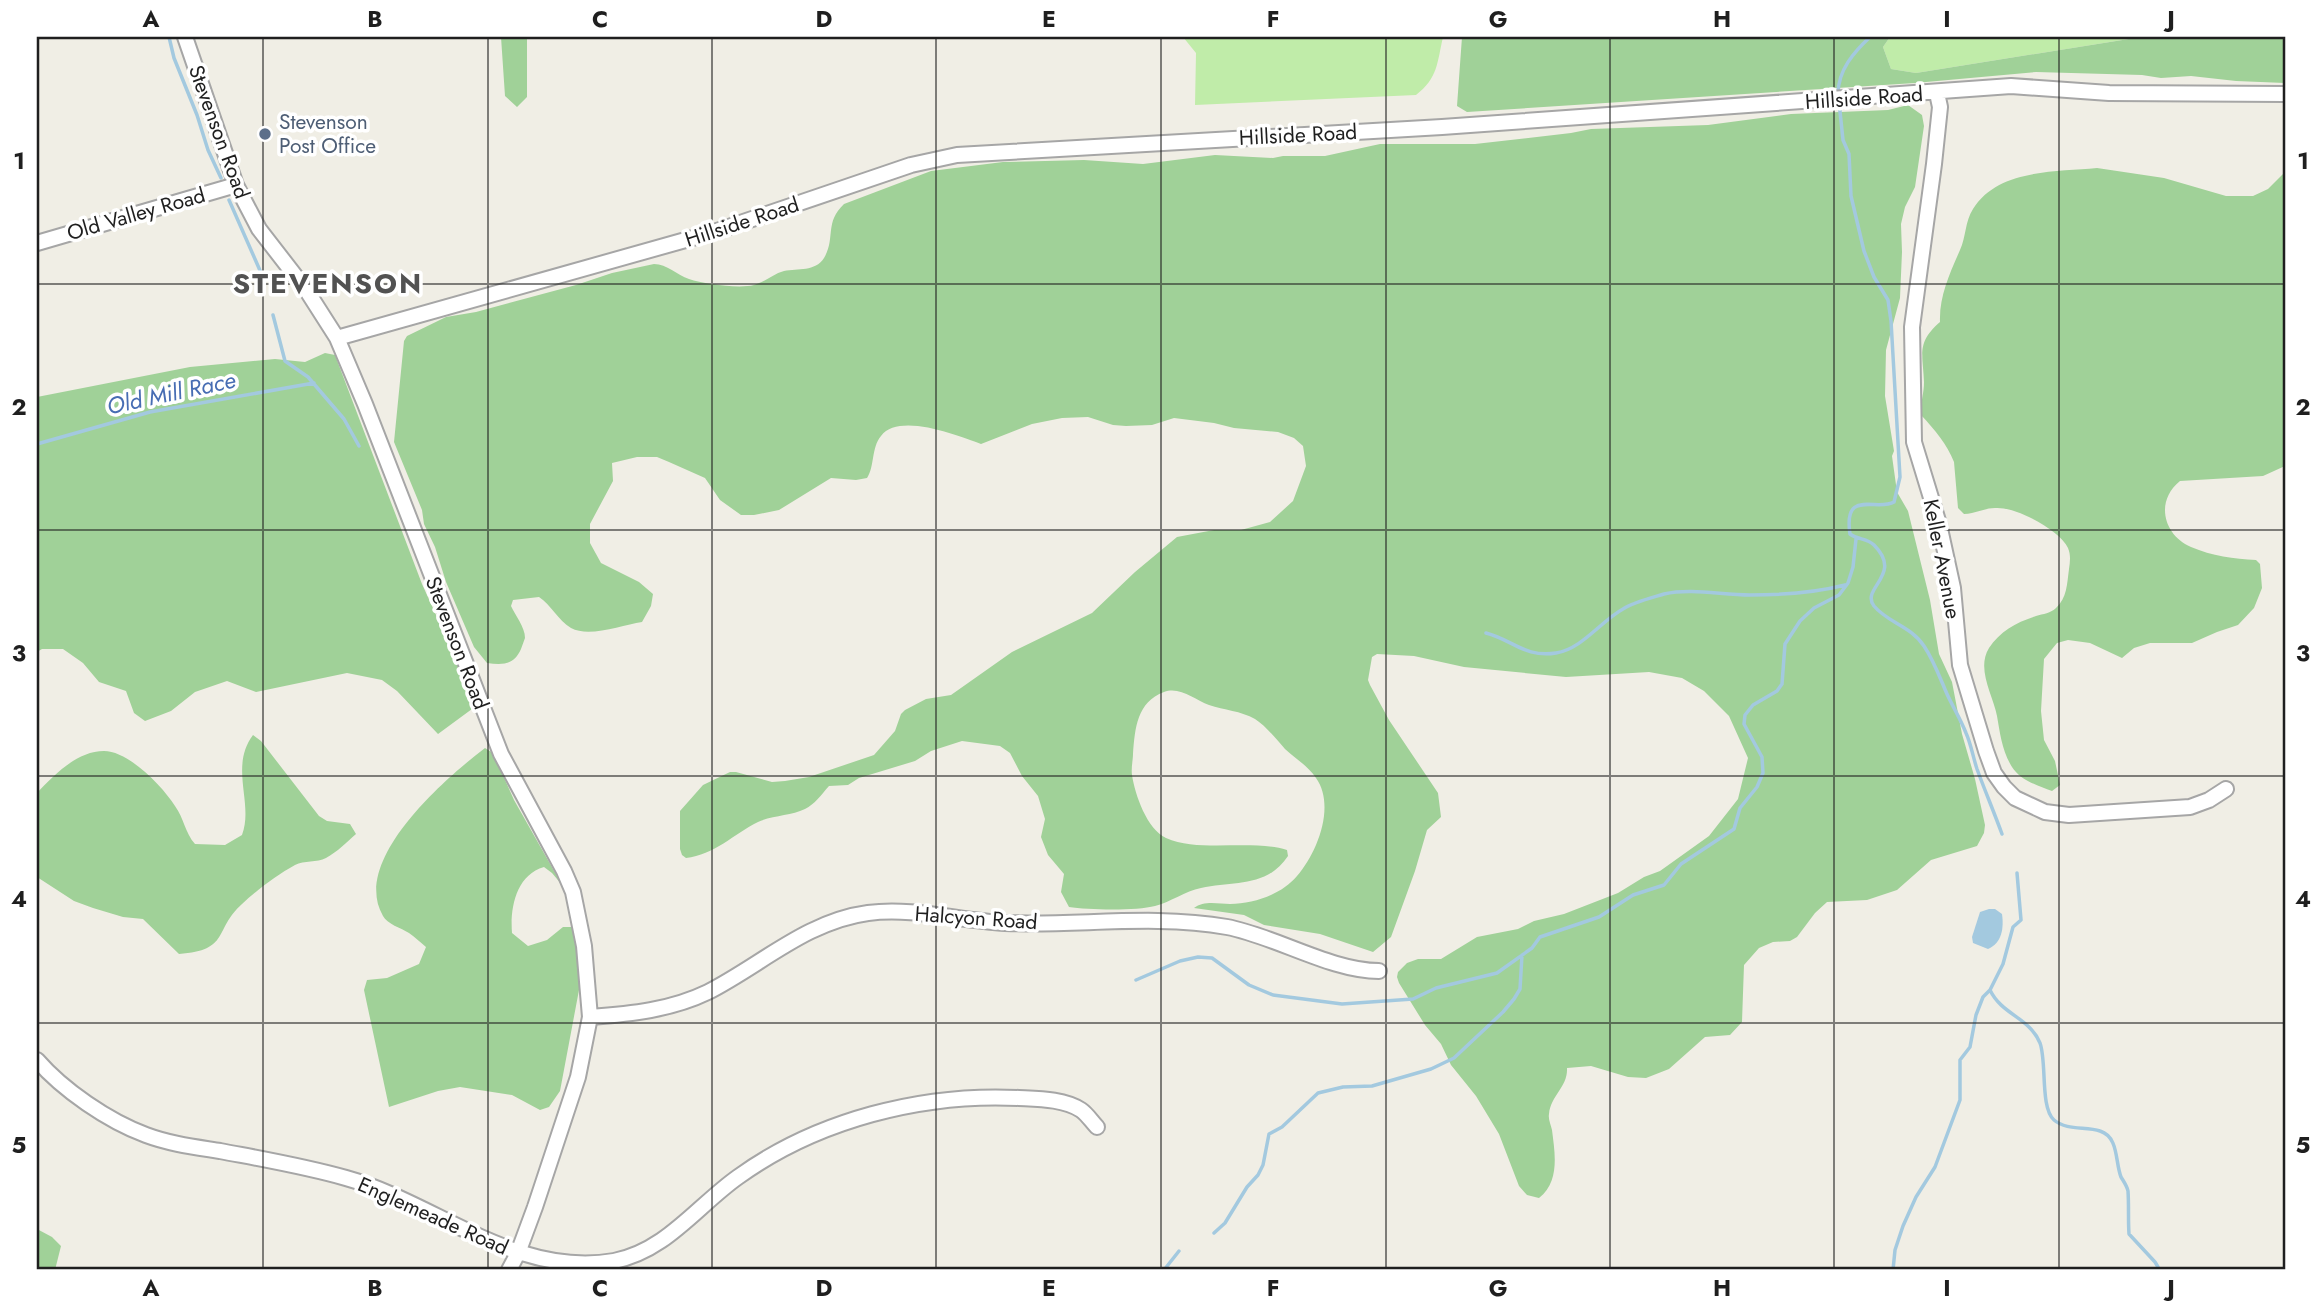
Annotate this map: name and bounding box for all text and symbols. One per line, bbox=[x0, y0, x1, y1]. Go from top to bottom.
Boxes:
text: A bbox=[142, 2, 160, 36]
text: B bbox=[367, 2, 383, 36]
text: C bbox=[592, 2, 608, 36]
text: D bbox=[816, 2, 833, 36]
text: E bbox=[1042, 2, 1056, 36]
text: F bbox=[1267, 2, 1279, 36]
text: G bbox=[1489, 2, 1507, 36]
text: H bbox=[1713, 2, 1731, 36]
text: I bbox=[1943, 2, 1951, 36]
text: J bbox=[2163, 2, 2175, 36]
street label: Stevenson Road bbox=[181, 61, 257, 203]
street label: Hillside Road bbox=[1804, 79, 1924, 117]
place label: Stevenson Post Office bbox=[279, 107, 376, 161]
street label: Hillside Road bbox=[1238, 117, 1358, 153]
marker: Stevenson Post Office bbox=[257, 126, 273, 142]
text: 1 bbox=[13, 144, 25, 178]
text: 1 bbox=[2297, 144, 2309, 178]
street label: Old Valley Road bbox=[63, 180, 209, 248]
street label: Hillside Road bbox=[681, 189, 803, 255]
district label: STEVENSON bbox=[233, 263, 423, 304]
water label: Old Mill Race bbox=[103, 363, 239, 423]
text: 2 bbox=[11, 390, 27, 424]
text: 2 bbox=[2295, 390, 2311, 424]
street label: Keller Avenue bbox=[1916, 497, 1968, 622]
street label: Stevenson Road bbox=[418, 572, 496, 714]
text: 3 bbox=[12, 636, 26, 670]
text: 3 bbox=[2296, 636, 2310, 670]
text: 4 bbox=[11, 882, 27, 916]
text: 4 bbox=[2295, 882, 2311, 916]
street label: Halcyon Road bbox=[914, 899, 1038, 937]
text: 5 bbox=[12, 1128, 26, 1162]
text: 5 bbox=[2296, 1128, 2310, 1162]
street label: Englemeade Road bbox=[353, 1169, 513, 1263]
text: A bbox=[142, 1271, 160, 1305]
text: B bbox=[367, 1271, 383, 1305]
text: C bbox=[592, 1271, 608, 1305]
text: D bbox=[816, 1271, 833, 1305]
text: E bbox=[1042, 1271, 1056, 1305]
text: F bbox=[1267, 1271, 1279, 1305]
text: G bbox=[1489, 1271, 1507, 1305]
text: H bbox=[1713, 1271, 1731, 1305]
text: I bbox=[1943, 1271, 1951, 1305]
text: J bbox=[2163, 1271, 2175, 1305]

